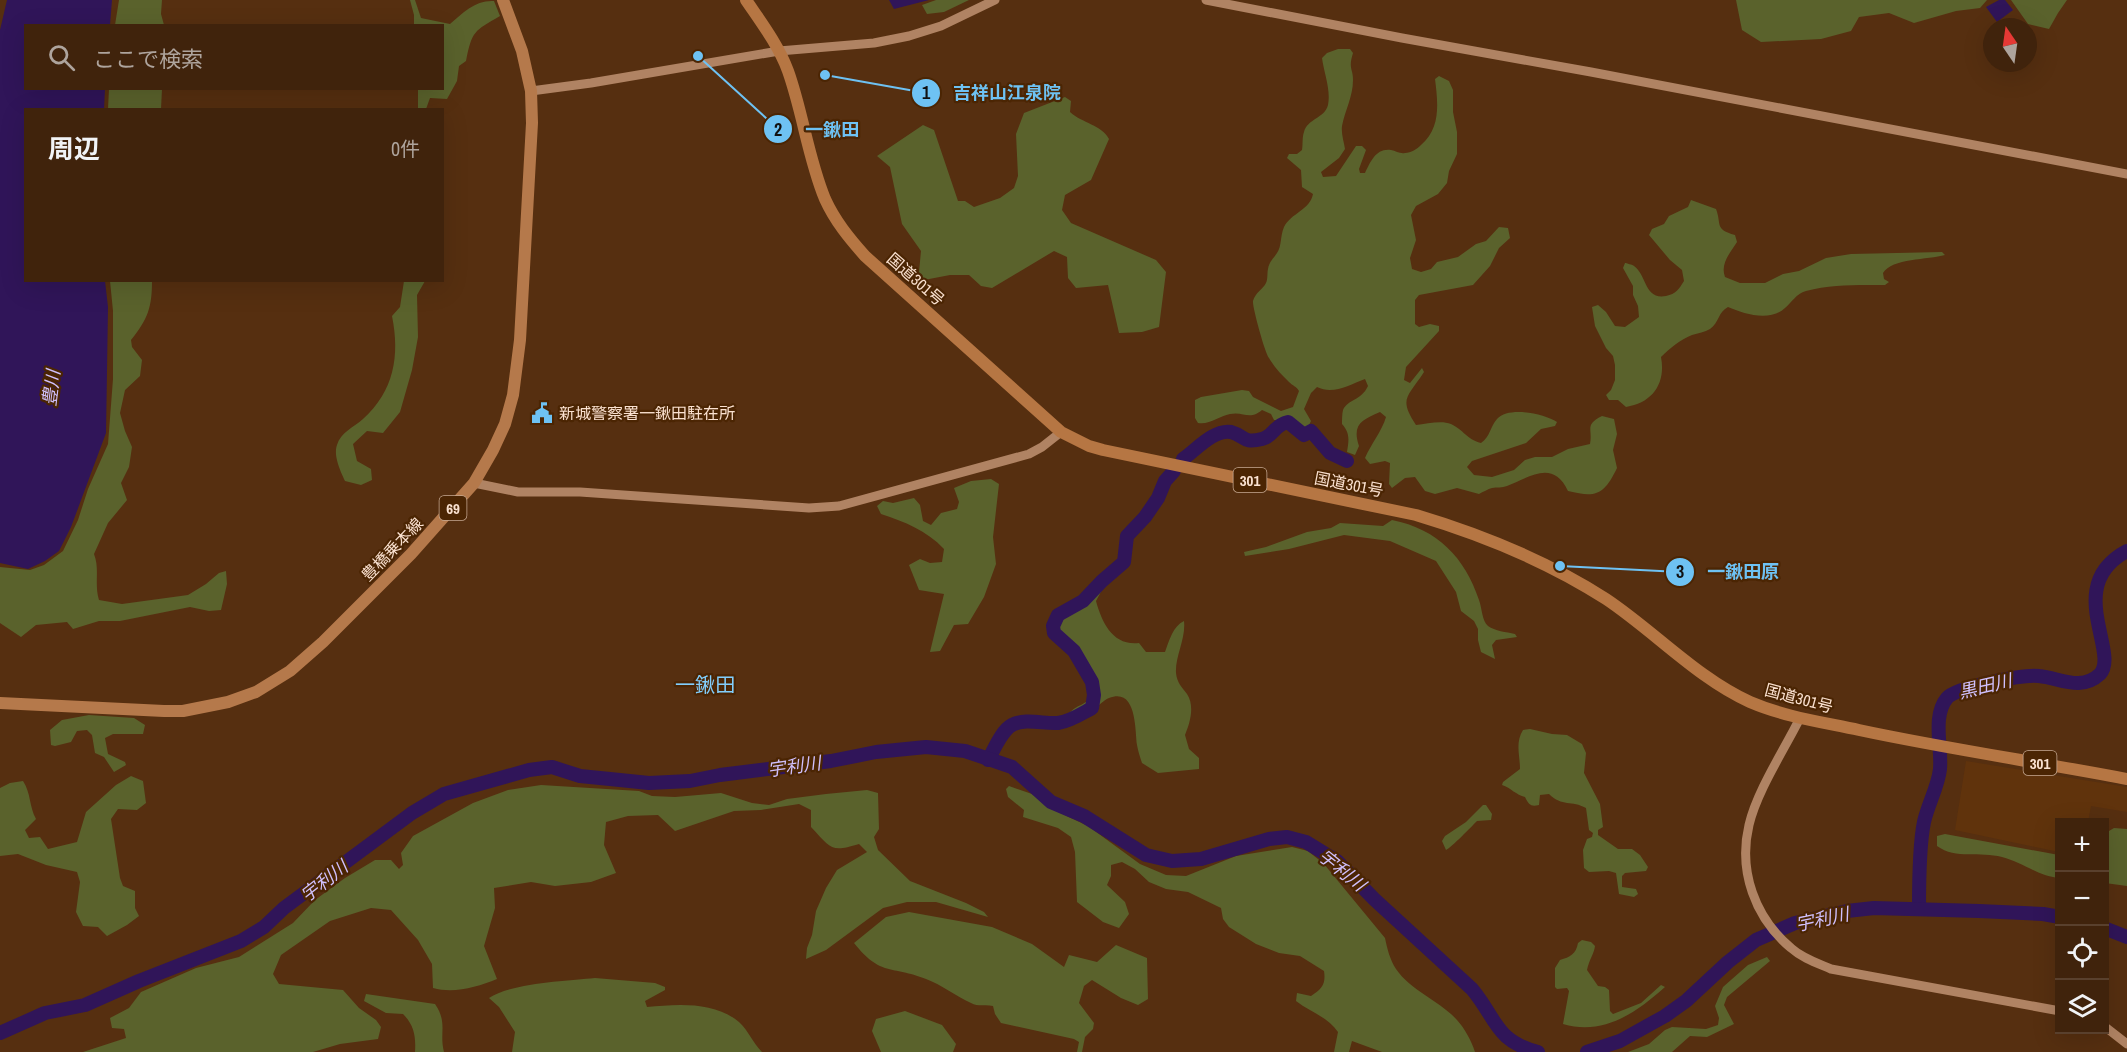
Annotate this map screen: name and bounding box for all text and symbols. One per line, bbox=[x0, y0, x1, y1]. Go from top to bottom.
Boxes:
north arrow bbox=[1983, 18, 2037, 72]
search box bbox=[24, 24, 444, 90]
icon: search bbox=[45, 41, 78, 74]
text: ここで検索 bbox=[93, 44, 203, 74]
callout: 吉祥山江泉院 bbox=[911, 75, 1073, 111]
text: 1 bbox=[922, 80, 931, 105]
text: 吉祥山江泉院 bbox=[953, 80, 1061, 105]
callout: 一鍬田 bbox=[763, 111, 871, 147]
text: 2 bbox=[774, 117, 782, 142]
text: 一鍬田 bbox=[805, 117, 859, 142]
text: 周辺 bbox=[48, 131, 100, 166]
text: 0件 bbox=[391, 135, 420, 162]
street label: 国道301号 bbox=[882, 248, 950, 310]
water label: 豊川 bbox=[36, 367, 66, 407]
public building icon: 新城警察署一鍬田駐在所 bbox=[530, 401, 554, 425]
place label: 新城警察署一鍬田駐在所 bbox=[559, 402, 735, 424]
street label: 国道301号 bbox=[1313, 467, 1385, 501]
road number: 301 bbox=[1234, 468, 1266, 492]
road number: 69 bbox=[440, 496, 466, 520]
street label: 豊橋乗本線 bbox=[356, 513, 428, 585]
callout: 一鍬田原 bbox=[1665, 554, 1791, 590]
text: 3 bbox=[1676, 559, 1684, 584]
text: 一鍬田原 bbox=[1707, 559, 1779, 584]
water label: 黒田川 bbox=[1956, 667, 2016, 704]
district label: 一鍬田 bbox=[675, 671, 735, 698]
street label: 国道301号 bbox=[1762, 678, 1836, 718]
water label: 宇利川 bbox=[766, 750, 824, 782]
road number: 301 bbox=[2024, 751, 2056, 775]
map controls bbox=[2055, 818, 2109, 1034]
button: + bbox=[2055, 818, 2109, 872]
water label: 宇利川 bbox=[1313, 843, 1372, 898]
water label: 宇利川 bbox=[295, 853, 355, 907]
button: − bbox=[2055, 872, 2109, 926]
water label: 宇利川 bbox=[1793, 901, 1853, 937]
button: locate bbox=[2055, 926, 2109, 980]
button: layers bbox=[2055, 980, 2109, 1034]

